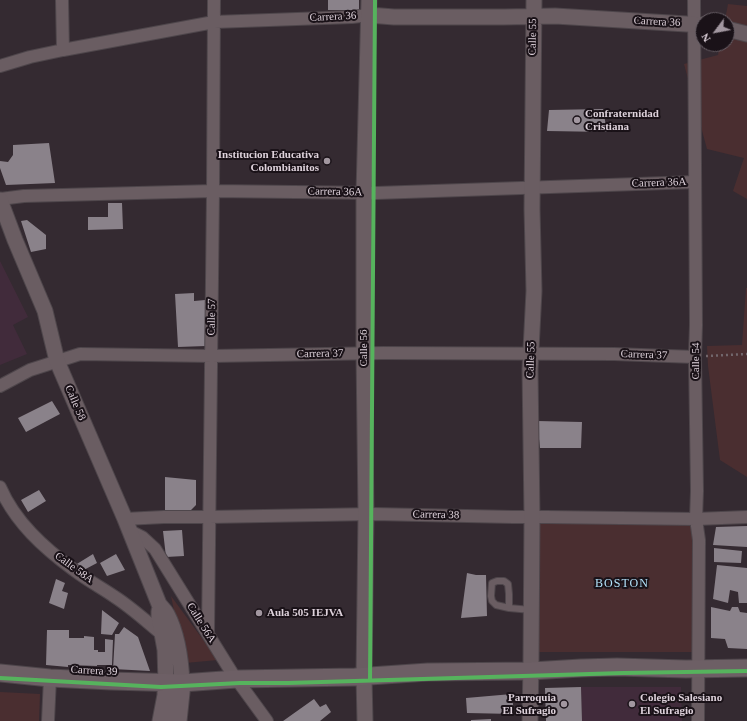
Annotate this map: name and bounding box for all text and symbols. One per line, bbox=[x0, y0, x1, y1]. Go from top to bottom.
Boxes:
street label: Carrera 36 bbox=[309, 9, 357, 25]
north arrow bbox=[695, 12, 735, 52]
street label: Carrera 36 bbox=[633, 14, 681, 30]
street label: Calle 55 bbox=[526, 18, 540, 56]
text: N bbox=[698, 31, 713, 44]
place label: Confraternidad Cristiana bbox=[585, 107, 659, 133]
marker: Confraternidad Cristiana bbox=[572, 115, 582, 125]
place label: Institucion Educativa Colombianitos bbox=[218, 148, 319, 174]
marker: Institucion Educativa Colombianitos bbox=[322, 156, 332, 166]
street label: Carrera 36A bbox=[631, 175, 687, 191]
street label: Carrera 36A bbox=[308, 185, 362, 199]
street label: Calle 57 bbox=[205, 298, 219, 336]
street label: Calle 56 bbox=[357, 330, 371, 366]
street label: Calle 55 bbox=[524, 341, 538, 379]
street label: Calle 54 bbox=[689, 343, 703, 379]
street label: Carrera 37 bbox=[297, 347, 343, 361]
street label: Carrera 37 bbox=[620, 348, 668, 362]
street label: Calle 58 bbox=[62, 383, 88, 423]
street label: Carrera 38 bbox=[413, 508, 459, 522]
street label: Calle 58A bbox=[52, 549, 96, 587]
district label: BOSTON bbox=[595, 577, 649, 591]
street label: Calle 56A bbox=[184, 600, 218, 646]
place label: Aula 505 IEJVA bbox=[267, 606, 343, 620]
marker: Aula 505 IEJVA bbox=[254, 608, 264, 618]
street label: Carrera 39 bbox=[70, 663, 118, 679]
place label: Parroquia El Sufragio bbox=[503, 691, 556, 717]
place label: Colegio Salesiano El Sufragio bbox=[640, 691, 722, 717]
marker: Parroquia El Sufragio bbox=[559, 699, 569, 709]
marker: Colegio Salesiano El Sufragio bbox=[627, 699, 637, 709]

